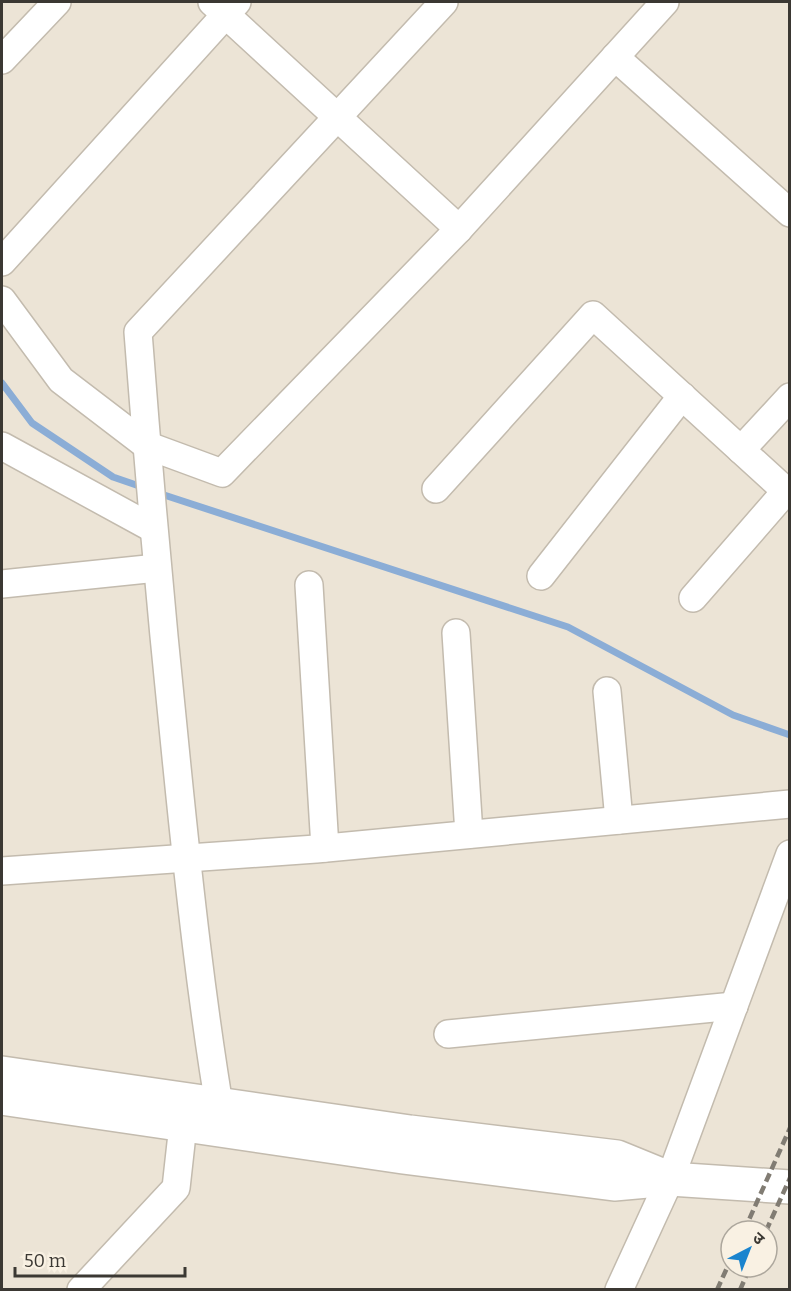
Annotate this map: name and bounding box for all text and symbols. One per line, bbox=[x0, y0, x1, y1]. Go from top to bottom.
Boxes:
north arrow bbox=[719, 1219, 779, 1279]
text: उ bbox=[749, 1228, 769, 1249]
scale bar bbox=[15, 1240, 184, 1278]
text: 50 m bbox=[24, 1250, 66, 1272]

